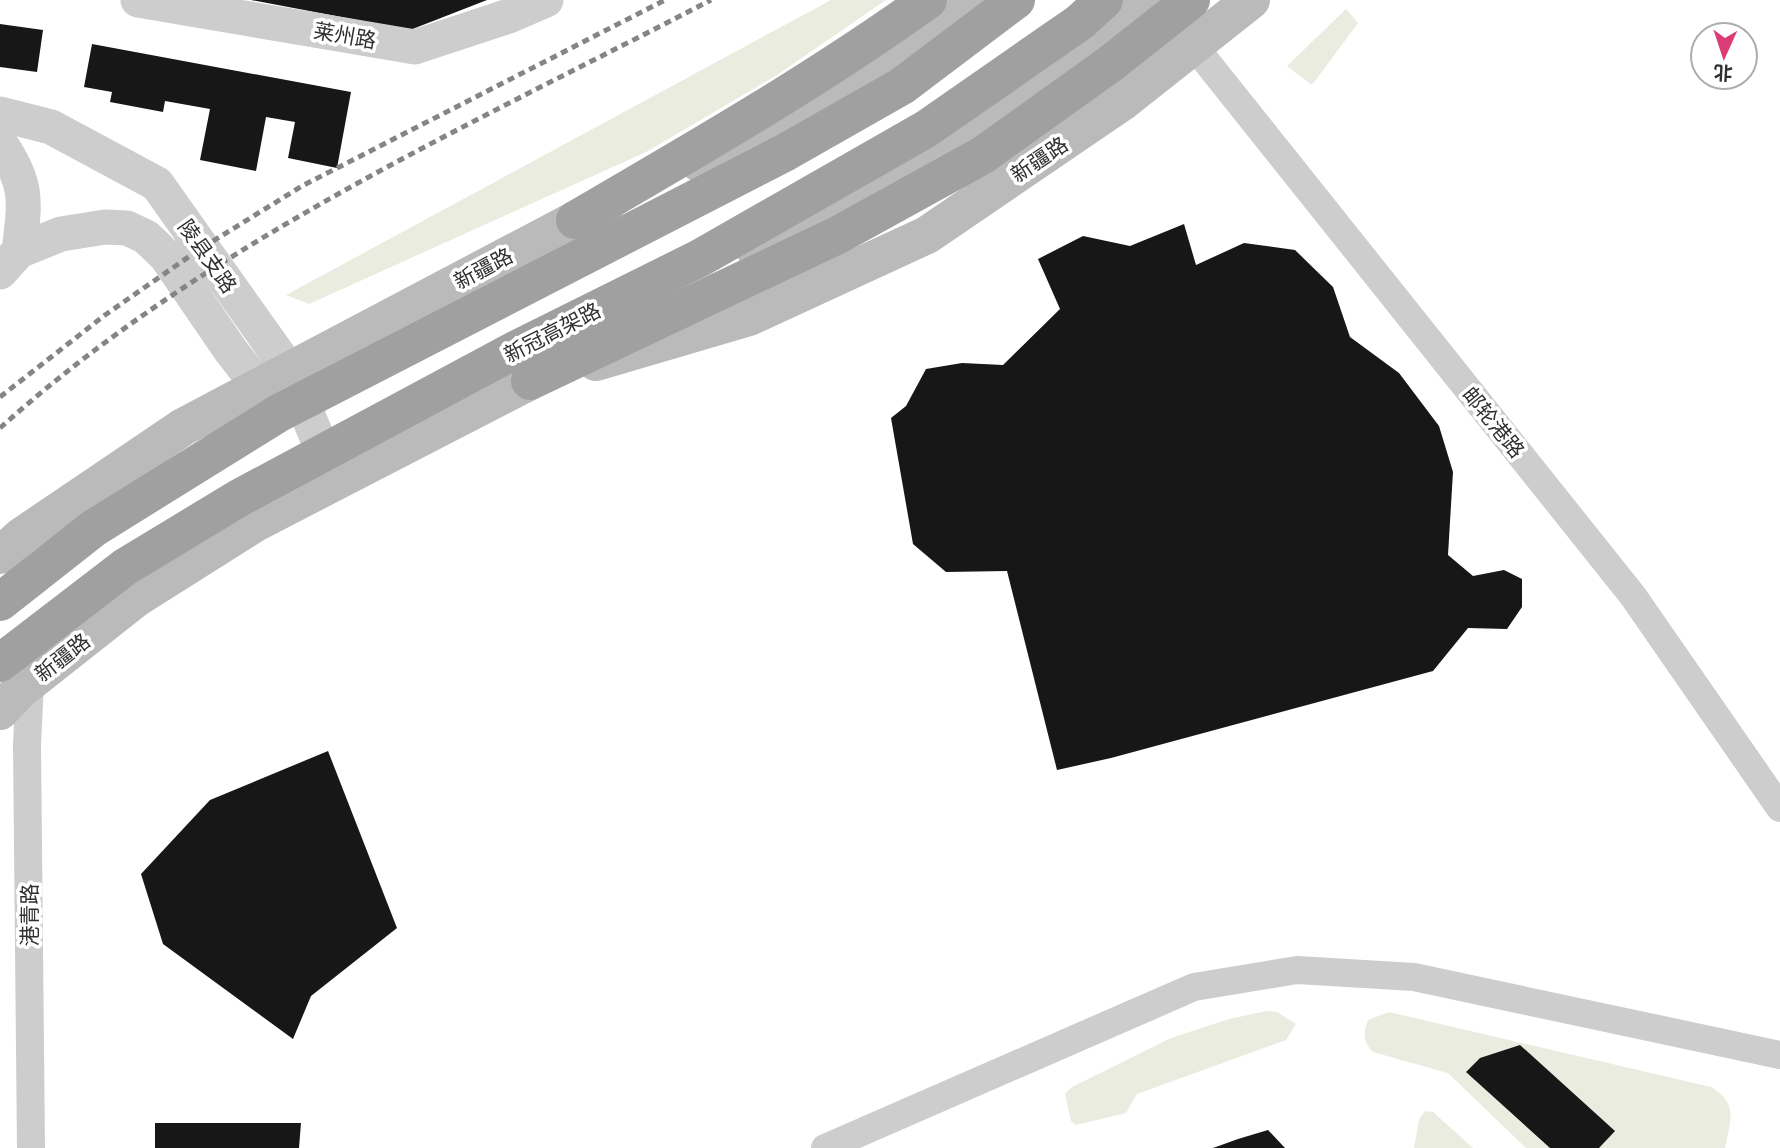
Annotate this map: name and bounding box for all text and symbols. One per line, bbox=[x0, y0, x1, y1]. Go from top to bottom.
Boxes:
street label: 莱州路 bbox=[312, 16, 378, 54]
north arrow bbox=[1689, 21, 1759, 91]
text: 北 bbox=[1713, 59, 1733, 86]
street label: 新疆路 bbox=[1005, 130, 1073, 188]
street label: 陵县支路 bbox=[172, 214, 244, 298]
street label: 新疆路 bbox=[449, 241, 517, 295]
street label: 新冠高架路 bbox=[499, 296, 605, 368]
street label: 邮轮港路 bbox=[1457, 381, 1531, 463]
street label: 新疆路 bbox=[29, 627, 95, 687]
street label: 港青路 bbox=[15, 884, 43, 947]

